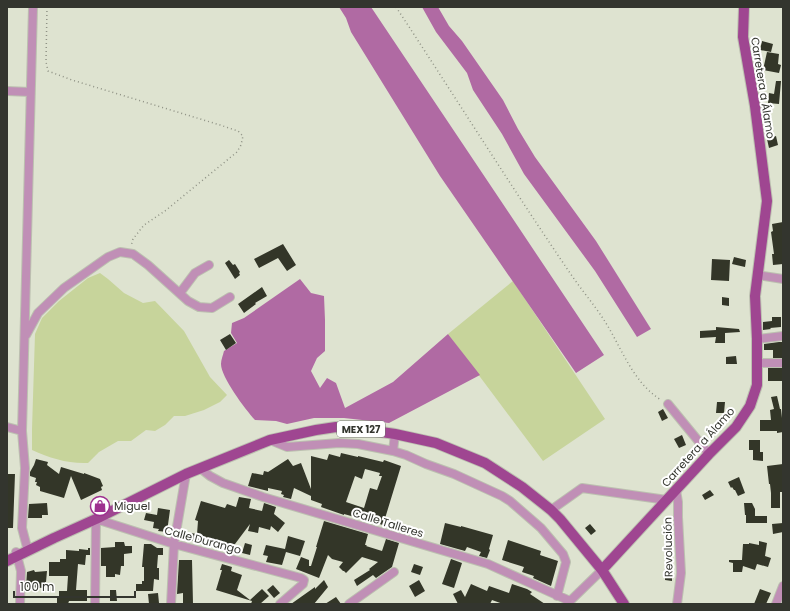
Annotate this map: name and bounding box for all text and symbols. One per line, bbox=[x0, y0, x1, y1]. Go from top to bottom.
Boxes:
street label: Carretera a Álamo bbox=[747, 36, 779, 140]
street label: Carretera a Álamo bbox=[658, 404, 738, 490]
road number: MEX 127 bbox=[337, 421, 385, 437]
shop icon: Miguel bbox=[89, 495, 111, 517]
place label: Miguel bbox=[114, 498, 150, 514]
street label: Calle Talleres bbox=[351, 505, 426, 541]
street label: Revolución bbox=[659, 517, 677, 577]
street label: Calle Durango bbox=[163, 522, 243, 558]
scale bar bbox=[14, 573, 135, 599]
text: 100 m bbox=[20, 578, 54, 595]

